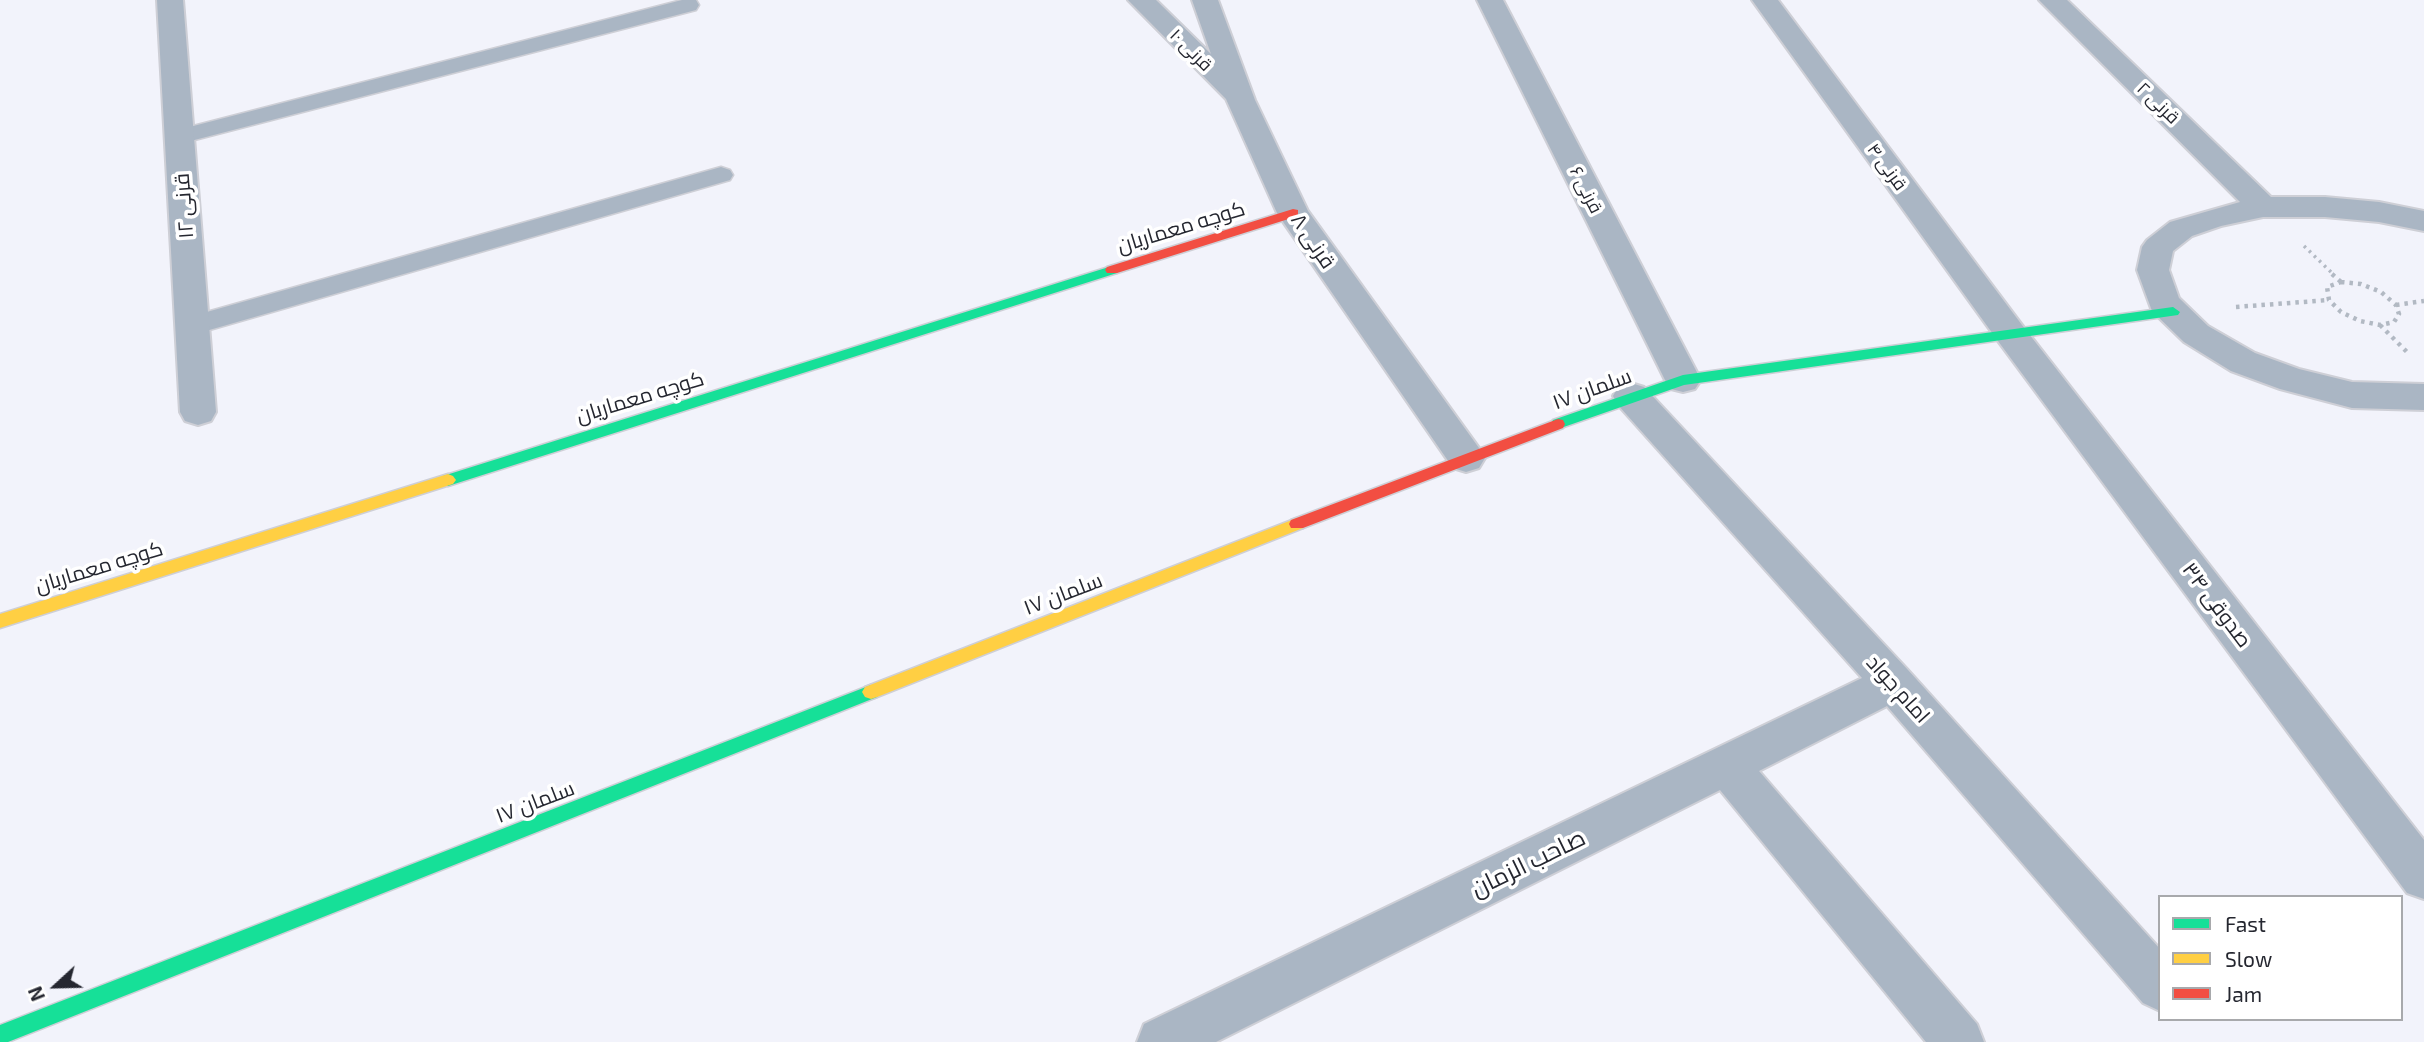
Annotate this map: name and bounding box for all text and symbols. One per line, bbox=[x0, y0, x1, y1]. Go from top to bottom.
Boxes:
street label: قرنی ۱۰ bbox=[1165, 24, 1217, 76]
street label: قرنی ۲ bbox=[2132, 78, 2184, 128]
street label: قرنی ۴ bbox=[1863, 139, 1911, 195]
street label: قرنی ۶ bbox=[1565, 163, 1607, 217]
street label: قرنی ۱۲ bbox=[169, 172, 199, 240]
street label: کوچه معماریان bbox=[1114, 196, 1248, 258]
street label: قرنی ۸ bbox=[1285, 209, 1341, 273]
street label: سلمان ۱۷ bbox=[1549, 363, 1635, 415]
street label: کوچه معماریان bbox=[573, 366, 707, 428]
street label: کوچه معماریان bbox=[32, 536, 166, 598]
street label: صدوقی ۳۴ bbox=[2177, 558, 2257, 652]
street label: سلمان ۱۷ bbox=[1020, 567, 1106, 621]
street label: امام جواد bbox=[1861, 650, 1935, 728]
street label: سلمان ۱۷ bbox=[492, 775, 578, 829]
street label: صاحب الزمان bbox=[1466, 823, 1590, 903]
legend bbox=[2158, 895, 2403, 1021]
text: Fast bbox=[2225, 911, 2266, 936]
text: Slow bbox=[2225, 946, 2272, 971]
north arrow bbox=[21, 951, 91, 1021]
text: Jam bbox=[2225, 981, 2262, 1006]
text: N bbox=[23, 983, 49, 1005]

